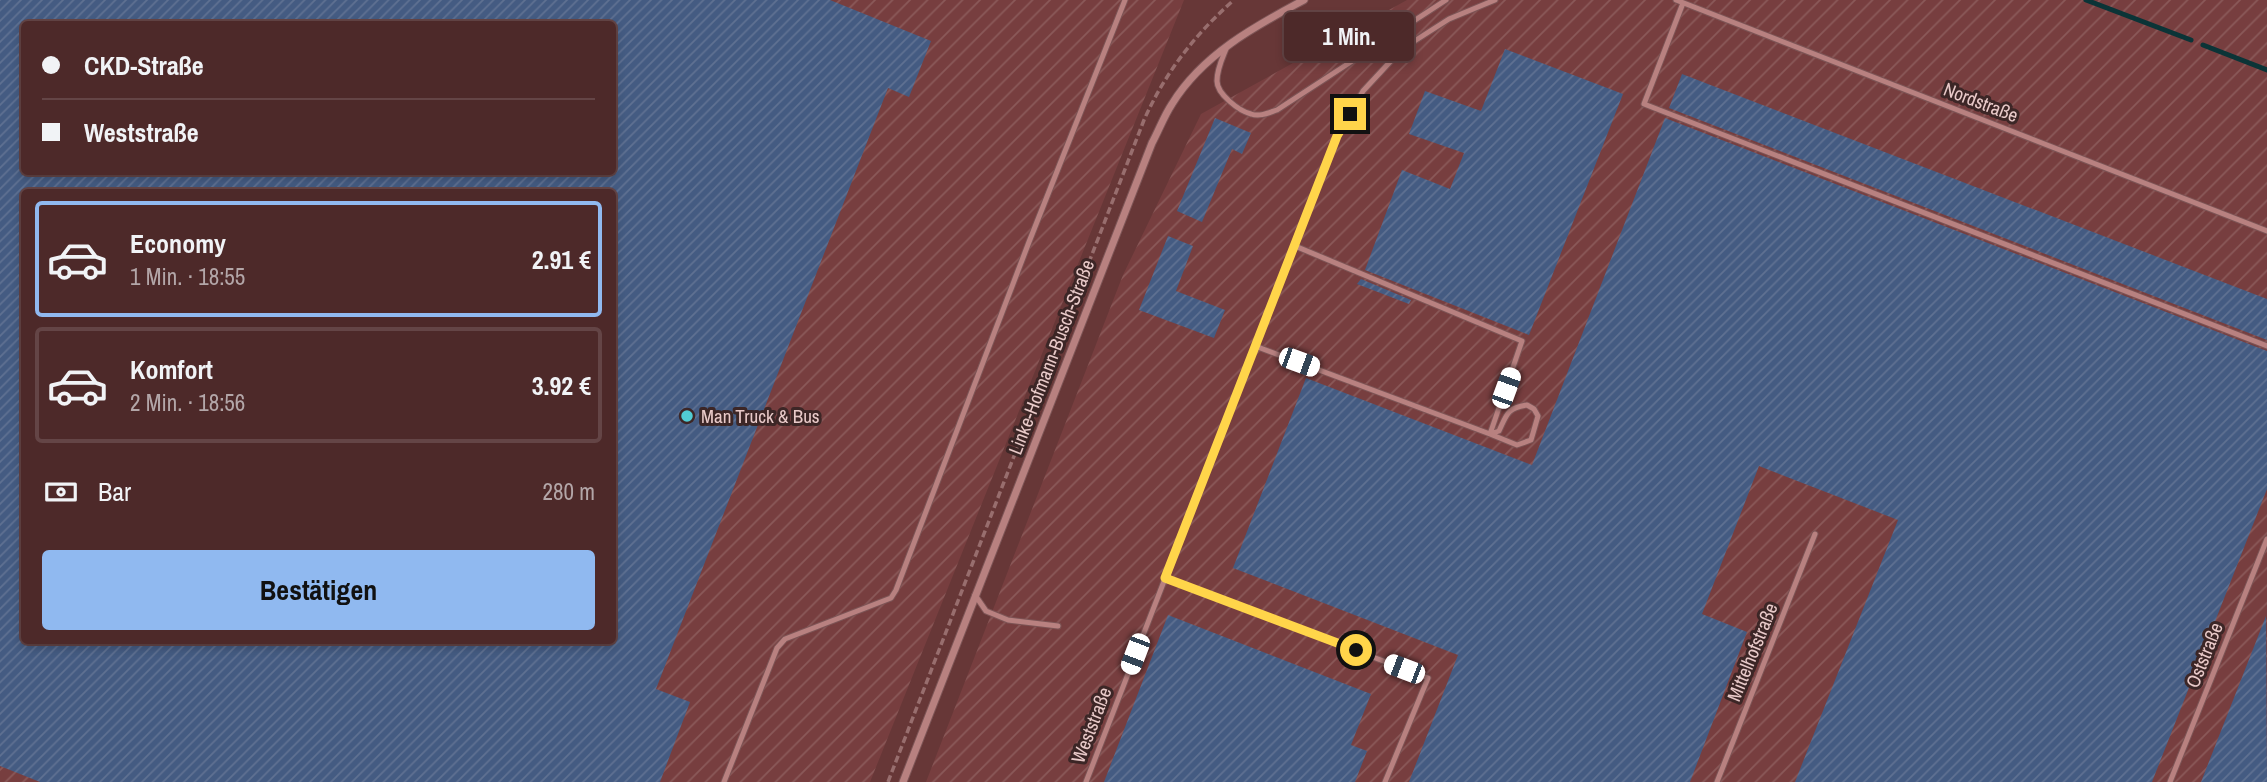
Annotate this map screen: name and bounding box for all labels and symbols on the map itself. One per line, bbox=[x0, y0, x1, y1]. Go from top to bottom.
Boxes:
callout: 1 Min. bbox=[1285, 12, 1415, 61]
street label: Nordstraße bbox=[1940, 76, 2022, 128]
route end bbox=[1334, 98, 1366, 130]
street label: Linke-Hofmann-Busch-Straße bbox=[1002, 256, 1100, 458]
car bbox=[1276, 345, 1323, 379]
car bbox=[1489, 365, 1524, 411]
place label: Man Truck & Bus bbox=[701, 403, 820, 429]
marker: Man Truck & Bus bbox=[679, 408, 695, 424]
street label: Mittelhofstraße bbox=[1720, 599, 1784, 705]
street label: Oststraße bbox=[2179, 618, 2229, 692]
car bbox=[1118, 631, 1153, 677]
route start bbox=[1340, 634, 1372, 666]
car bbox=[1381, 652, 1428, 686]
street label: Weststraße bbox=[1065, 683, 1117, 767]

